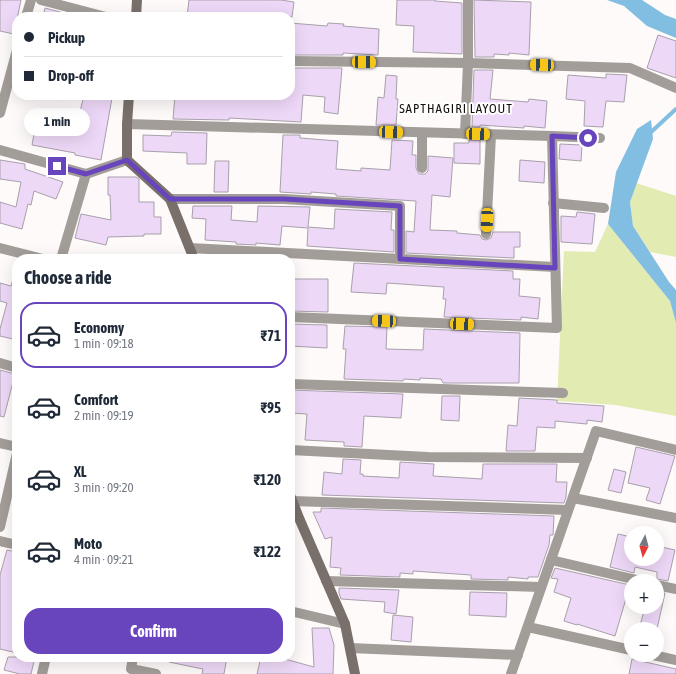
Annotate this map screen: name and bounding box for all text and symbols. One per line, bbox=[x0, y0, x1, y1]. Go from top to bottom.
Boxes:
text: Pickup bbox=[48, 29, 85, 46]
car bbox=[352, 56, 376, 68]
car bbox=[530, 59, 554, 71]
text: Drop-off bbox=[48, 67, 94, 84]
district label: SAPTHAGIRI LAYOUT bbox=[399, 101, 513, 116]
callout: 1 min bbox=[24, 108, 90, 136]
text: 1 min bbox=[44, 114, 70, 129]
car bbox=[379, 126, 403, 138]
car bbox=[466, 128, 490, 140]
route start bbox=[579, 129, 597, 147]
route end bbox=[48, 157, 66, 175]
car bbox=[481, 208, 493, 232]
text: Choose a ride bbox=[24, 267, 112, 288]
car bbox=[372, 315, 396, 327]
icon: car bbox=[26, 317, 62, 353]
car bbox=[450, 317, 474, 331]
text: Economy bbox=[74, 319, 124, 336]
text: ₹71 bbox=[260, 327, 281, 344]
text: 1 min · 09:18 bbox=[74, 336, 134, 351]
icon: car bbox=[26, 389, 62, 425]
text: Comfort bbox=[74, 391, 118, 408]
text: ₹95 bbox=[260, 399, 281, 416]
text: 2 min · 09:19 bbox=[74, 408, 134, 423]
icon: car bbox=[26, 461, 62, 497]
text: XL bbox=[74, 463, 87, 480]
text: ₹120 bbox=[253, 471, 281, 488]
text: 3 min · 09:20 bbox=[74, 480, 134, 495]
north arrow bbox=[624, 526, 664, 566]
map controls bbox=[624, 526, 664, 662]
icon: car bbox=[26, 533, 62, 569]
text: Moto bbox=[74, 535, 102, 552]
text: ₹122 bbox=[253, 543, 281, 560]
text: 4 min · 09:21 bbox=[74, 552, 134, 567]
button: + bbox=[624, 574, 664, 614]
button: Confirm bbox=[24, 608, 283, 654]
button: − bbox=[624, 622, 664, 662]

